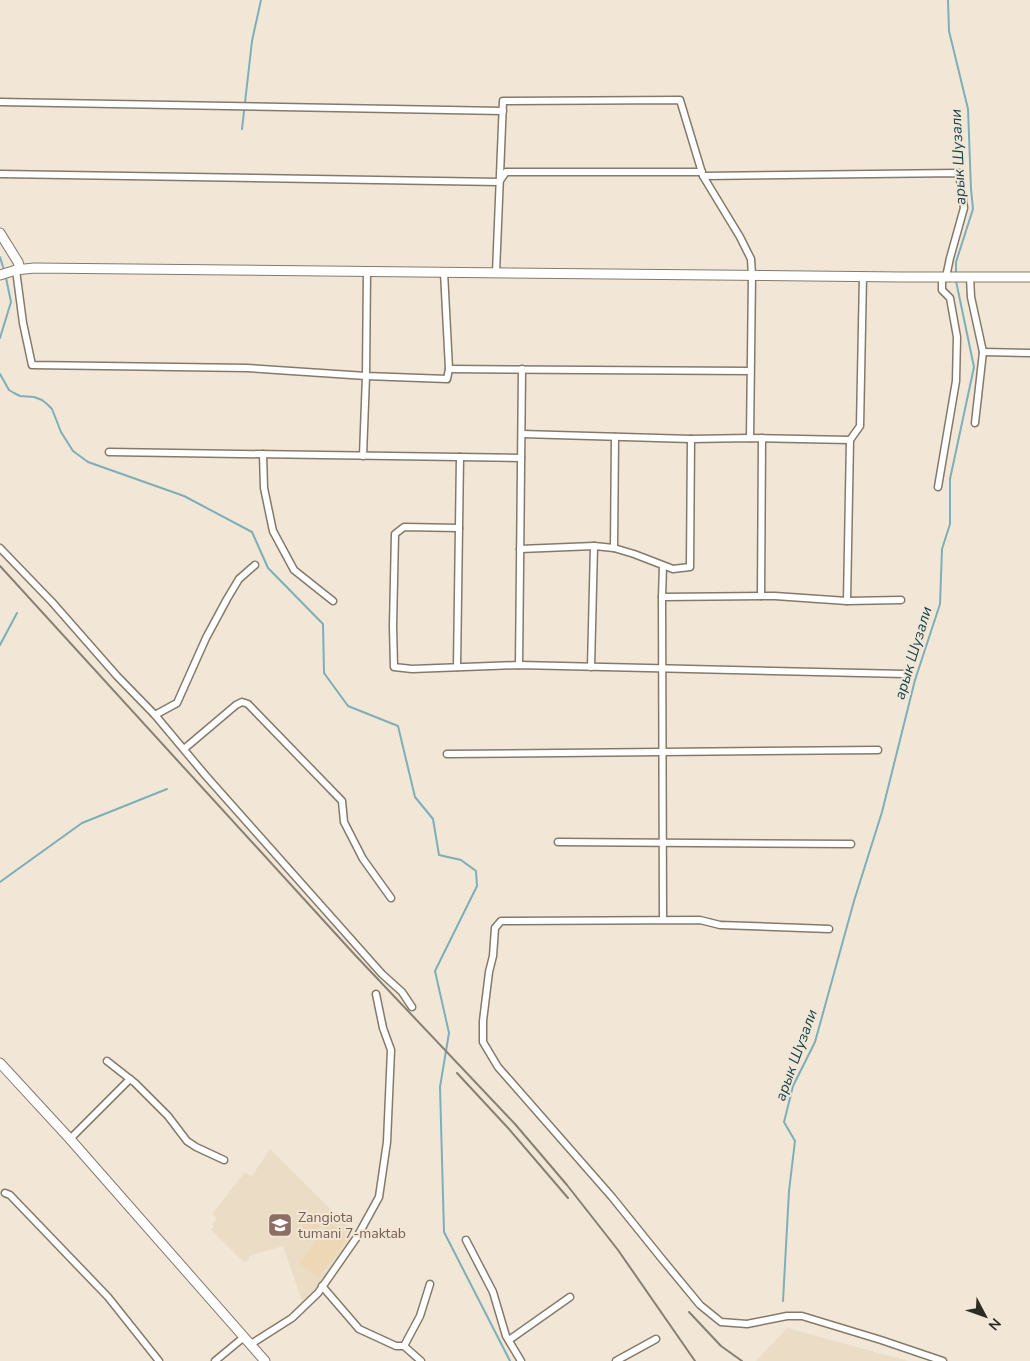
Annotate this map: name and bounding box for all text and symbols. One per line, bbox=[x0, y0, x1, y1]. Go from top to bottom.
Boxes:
water label: арык Шузали bbox=[945, 108, 971, 206]
water label: арык Шузали bbox=[889, 604, 937, 702]
water label: арык Шузали bbox=[770, 1006, 822, 1104]
place label: Zangiota tumani 7-maktab bbox=[298, 1208, 406, 1243]
school or university icon: Zangiota tumani 7-maktab bbox=[267, 1212, 293, 1238]
north arrow bbox=[960, 1291, 1010, 1341]
text: N bbox=[984, 1314, 1005, 1334]

